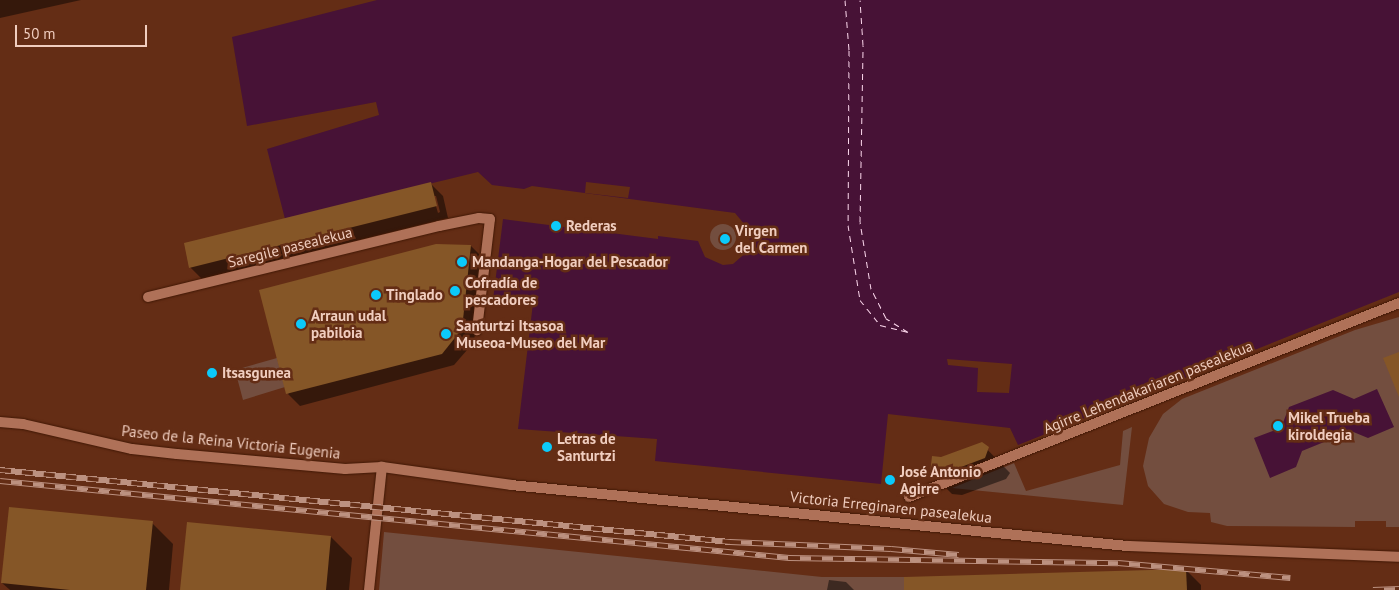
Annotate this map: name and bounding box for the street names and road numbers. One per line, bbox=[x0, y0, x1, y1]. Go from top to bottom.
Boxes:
street label: Saregile pasealekua bbox=[226, 223, 354, 271]
street label: Agirre Lehendakariaren pasealekua bbox=[1041, 337, 1255, 437]
street label: Paseo de la Reina Victoria Eugenia bbox=[120, 422, 342, 462]
street label: Victoria Erreginaren pasealekua bbox=[789, 487, 993, 527]

